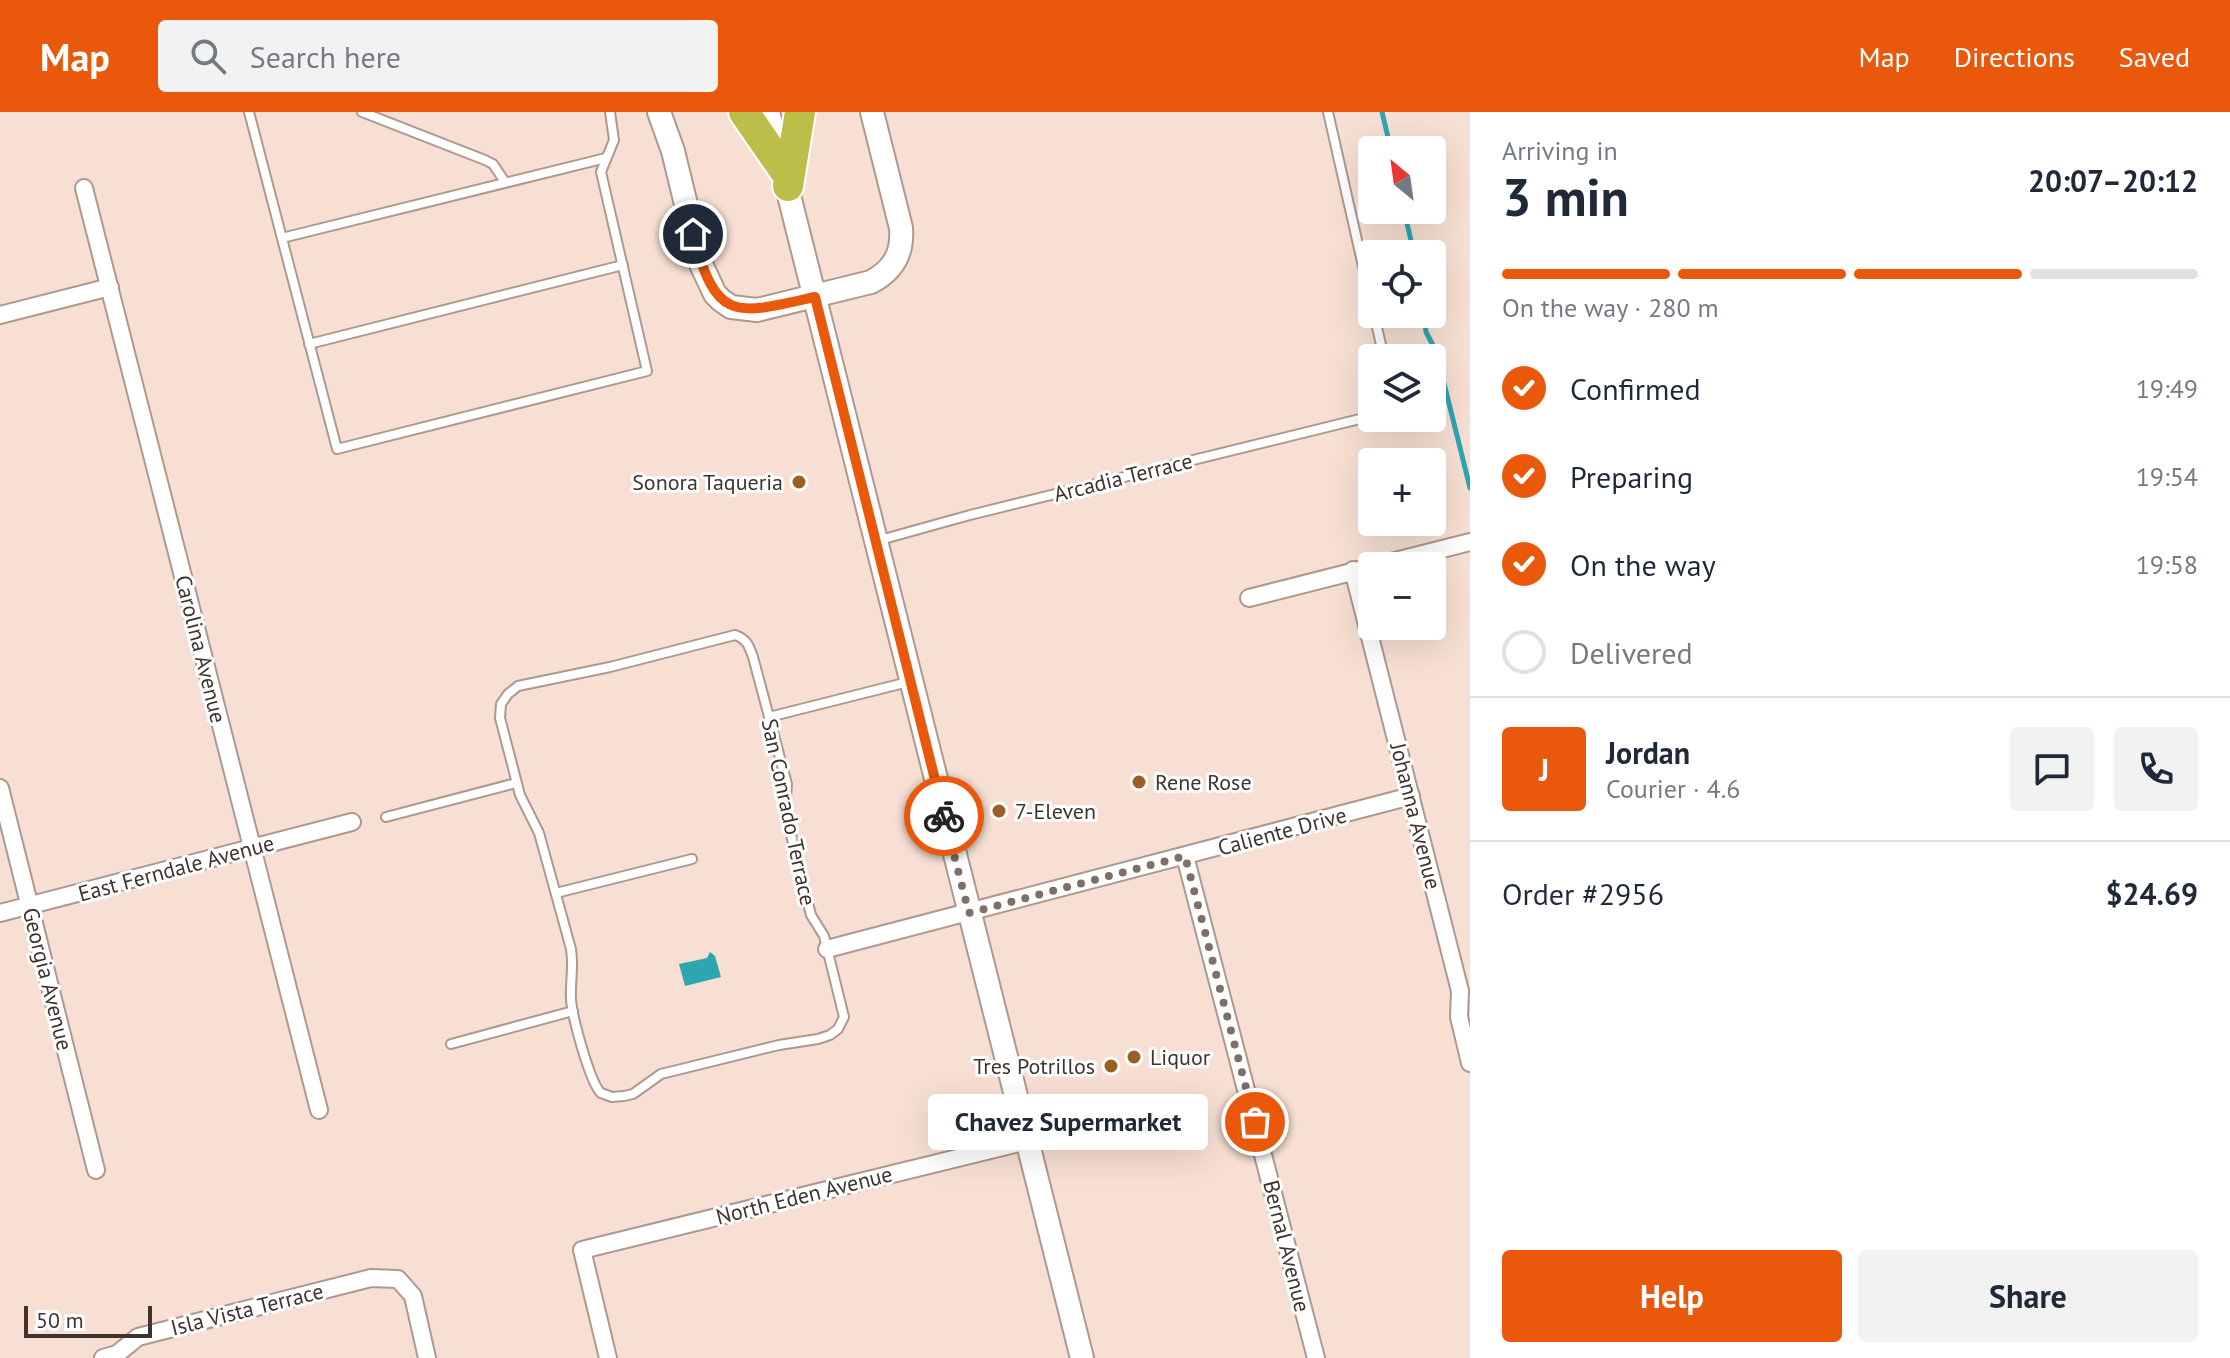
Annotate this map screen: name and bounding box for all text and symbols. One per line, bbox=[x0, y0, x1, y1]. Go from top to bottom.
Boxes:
search box bbox=[158, 20, 718, 92]
text: Map bbox=[40, 32, 110, 81]
icon: search bbox=[186, 34, 230, 78]
text: Search here bbox=[250, 37, 401, 76]
text: Map bbox=[1859, 38, 1910, 75]
text: Directions bbox=[1954, 38, 2075, 75]
text: Saved bbox=[2119, 38, 2190, 75]
text: Arriving in bbox=[1502, 134, 1618, 167]
north arrow bbox=[1358, 136, 1446, 224]
map controls bbox=[1358, 136, 1446, 640]
text: 20:07–20:12 bbox=[2028, 161, 2198, 200]
text: 3 min bbox=[1502, 163, 1629, 230]
pin bbox=[659, 200, 727, 268]
icon: home bbox=[671, 212, 715, 256]
button: locate bbox=[1358, 240, 1446, 328]
text: On the way · 280 m bbox=[1502, 291, 1719, 324]
button: layers bbox=[1358, 344, 1446, 432]
icon: check bbox=[1502, 366, 1546, 410]
text: Confirmed bbox=[1570, 369, 1701, 408]
text: 19:49 bbox=[2136, 372, 2198, 405]
street label: Arcadia Terrace bbox=[1051, 446, 1195, 508]
button: + bbox=[1358, 448, 1446, 536]
icon: check bbox=[1502, 454, 1546, 498]
text: Preparing bbox=[1570, 457, 1693, 496]
text: 19:54 bbox=[2136, 460, 2198, 493]
place label: Sonora Taqueria bbox=[632, 468, 783, 496]
marker: Sonora Taqueria bbox=[790, 473, 808, 491]
icon: check bbox=[1502, 542, 1546, 586]
text: On the way bbox=[1570, 545, 1716, 584]
text: 19:58 bbox=[2136, 548, 2198, 581]
button: − bbox=[1358, 552, 1446, 640]
street label: Carolina Avenue bbox=[169, 572, 233, 726]
text: Delivered bbox=[1570, 633, 1693, 672]
street label: San Conrado Terrace bbox=[756, 716, 822, 908]
button: chat bbox=[2010, 727, 2094, 811]
button: phone bbox=[2114, 727, 2198, 811]
text: Jordan bbox=[1606, 733, 1690, 772]
street label: Johanna Avenue bbox=[1384, 739, 1448, 892]
text: J bbox=[1539, 750, 1549, 789]
place label: Rene Rose bbox=[1155, 768, 1252, 796]
text: Courier · 4.6 bbox=[1606, 772, 1740, 805]
marker: Rene Rose bbox=[1130, 773, 1148, 791]
courier bbox=[904, 776, 984, 856]
icon: bike bbox=[922, 794, 966, 838]
place label: 7-Eleven bbox=[1015, 797, 1096, 825]
street label: Caliente Drive bbox=[1215, 800, 1349, 862]
marker: 7-Eleven bbox=[990, 802, 1008, 820]
street label: East Ferndale Avenue bbox=[75, 828, 277, 908]
text: Order #2956 bbox=[1502, 874, 1664, 913]
text: $24.69 bbox=[2106, 874, 2198, 913]
street label: Georgia Avenue bbox=[17, 905, 79, 1053]
place label: Liquor bbox=[1150, 1043, 1211, 1071]
marker: Liquor bbox=[1125, 1048, 1143, 1066]
place label: Tres Potrillos bbox=[973, 1052, 1095, 1080]
marker: Tres Potrillos bbox=[1102, 1057, 1120, 1075]
pin bbox=[1221, 1088, 1289, 1156]
callout: Chavez Supermarket bbox=[927, 1094, 1207, 1150]
icon: bag bbox=[1233, 1100, 1277, 1144]
text: Chavez Supermarket bbox=[955, 1105, 1181, 1138]
street label: North Eden Avenue bbox=[713, 1160, 895, 1230]
street label: Bernal Avenue bbox=[1257, 1177, 1317, 1315]
button: Help bbox=[1502, 1250, 1842, 1342]
button: Share bbox=[1858, 1250, 2198, 1342]
street label: Isla Vista Terrace bbox=[168, 1276, 326, 1342]
scale bar bbox=[24, 1302, 152, 1338]
text: 50 m bbox=[36, 1306, 84, 1334]

